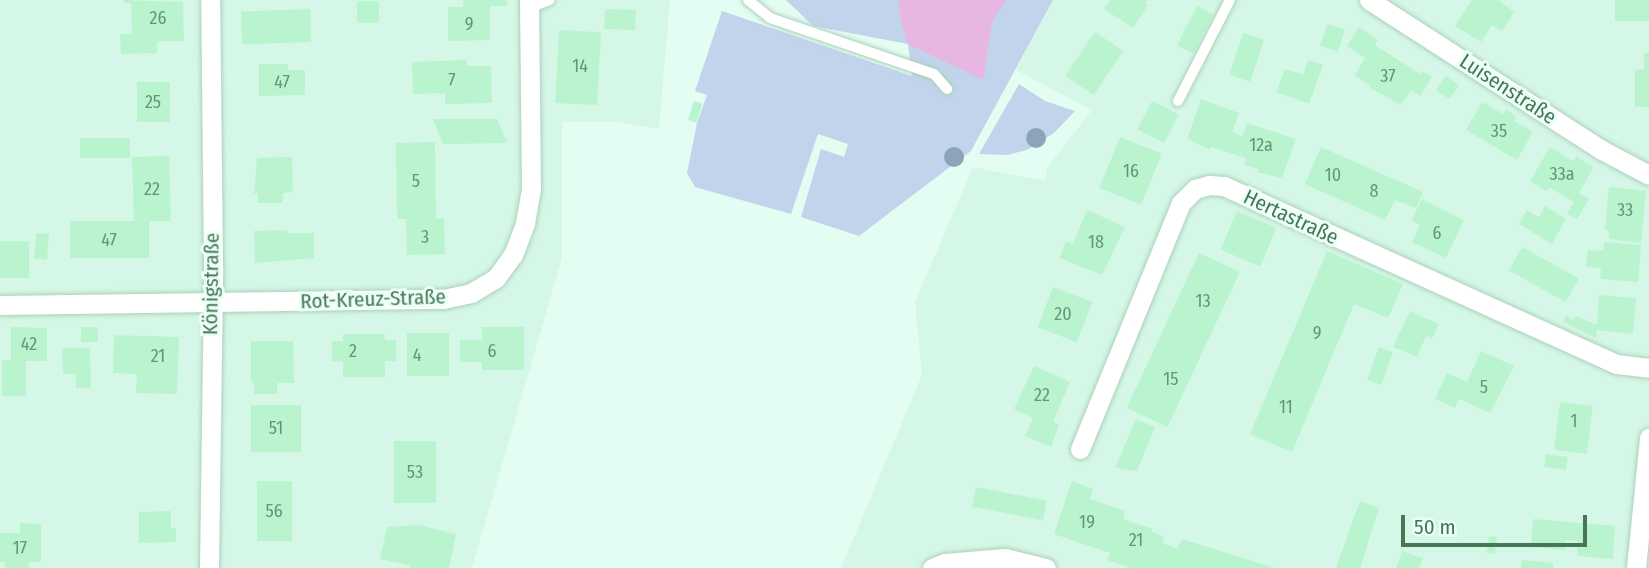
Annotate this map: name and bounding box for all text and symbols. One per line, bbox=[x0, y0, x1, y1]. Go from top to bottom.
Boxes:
house number: 26 bbox=[150, 7, 166, 29]
house number: 9 bbox=[465, 13, 473, 35]
street label: Luisenstraße bbox=[1455, 48, 1561, 130]
house number: 14 bbox=[572, 55, 588, 77]
house number: 37 bbox=[1380, 65, 1396, 87]
house number: 7 bbox=[448, 69, 456, 91]
house number: 47 bbox=[274, 71, 290, 93]
house number: 25 bbox=[145, 91, 161, 113]
house number: 35 bbox=[1491, 120, 1507, 142]
house number: 12a bbox=[1249, 134, 1273, 156]
house number: 16 bbox=[1123, 160, 1139, 182]
house number: 33a bbox=[1549, 163, 1575, 185]
house number: 10 bbox=[1325, 164, 1341, 186]
house number: 5 bbox=[412, 170, 420, 192]
house number: 22 bbox=[144, 178, 160, 200]
house number: 8 bbox=[1370, 180, 1378, 202]
street label: Hertastraße bbox=[1240, 184, 1342, 250]
house number: 33 bbox=[1617, 199, 1633, 221]
house number: 6 bbox=[1433, 222, 1441, 244]
house number: 3 bbox=[421, 226, 429, 248]
house number: 47 bbox=[101, 229, 117, 251]
house number: 18 bbox=[1088, 231, 1104, 253]
street label: Königstraße bbox=[198, 233, 224, 335]
street label: Rot-Kreuz-Straße bbox=[300, 284, 446, 314]
house number: 13 bbox=[1195, 290, 1211, 312]
house number: 20 bbox=[1054, 303, 1072, 325]
house number: 9 bbox=[1313, 322, 1321, 344]
house number: 42 bbox=[21, 333, 37, 355]
house number: 2 bbox=[349, 340, 357, 362]
house number: 6 bbox=[488, 340, 496, 362]
house number: 4 bbox=[413, 344, 421, 366]
house number: 21 bbox=[151, 345, 165, 367]
house number: 15 bbox=[1163, 368, 1179, 390]
house number: 5 bbox=[1480, 376, 1488, 398]
house number: 22 bbox=[1034, 384, 1050, 406]
house number: 11 bbox=[1279, 396, 1293, 418]
house number: 1 bbox=[1570, 410, 1578, 432]
house number: 51 bbox=[269, 417, 283, 439]
house number: 53 bbox=[407, 461, 423, 483]
house number: 56 bbox=[265, 500, 283, 522]
scale bar bbox=[1404, 502, 1590, 546]
house number: 19 bbox=[1079, 511, 1095, 533]
text: 50 m bbox=[1414, 514, 1456, 540]
house number: 21 bbox=[1129, 529, 1143, 551]
house number: 17 bbox=[13, 537, 27, 559]

